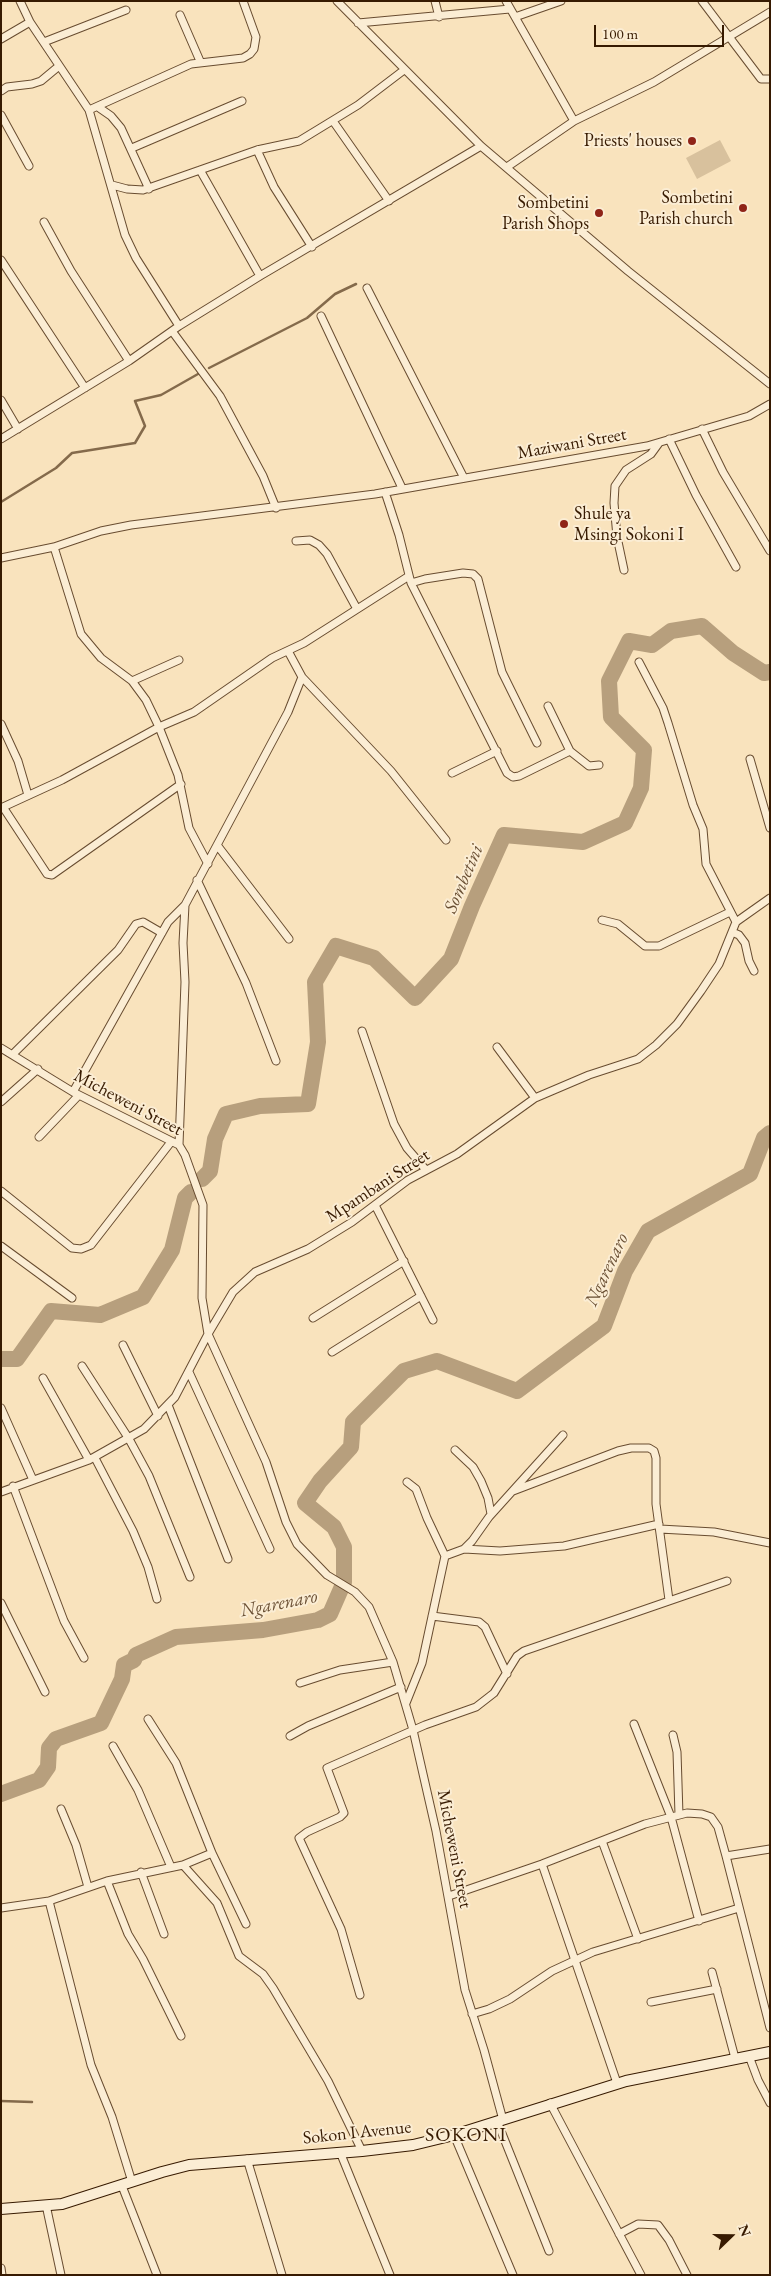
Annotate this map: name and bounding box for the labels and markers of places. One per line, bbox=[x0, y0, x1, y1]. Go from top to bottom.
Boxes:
place label: Priests' houses bbox=[584, 130, 682, 152]
marker: Priests' houses bbox=[686, 135, 698, 147]
place label: Sombetini Parish church bbox=[639, 187, 733, 230]
place label: Sombetini Parish Shops bbox=[502, 192, 589, 234]
marker: Sombetini Parish church bbox=[737, 202, 749, 214]
marker: Sombetini Parish Shops bbox=[593, 207, 605, 219]
place label: Shule ya Msingi Sokoni I bbox=[574, 503, 684, 546]
marker: Shule ya Msingi Sokoni I bbox=[558, 518, 570, 530]

